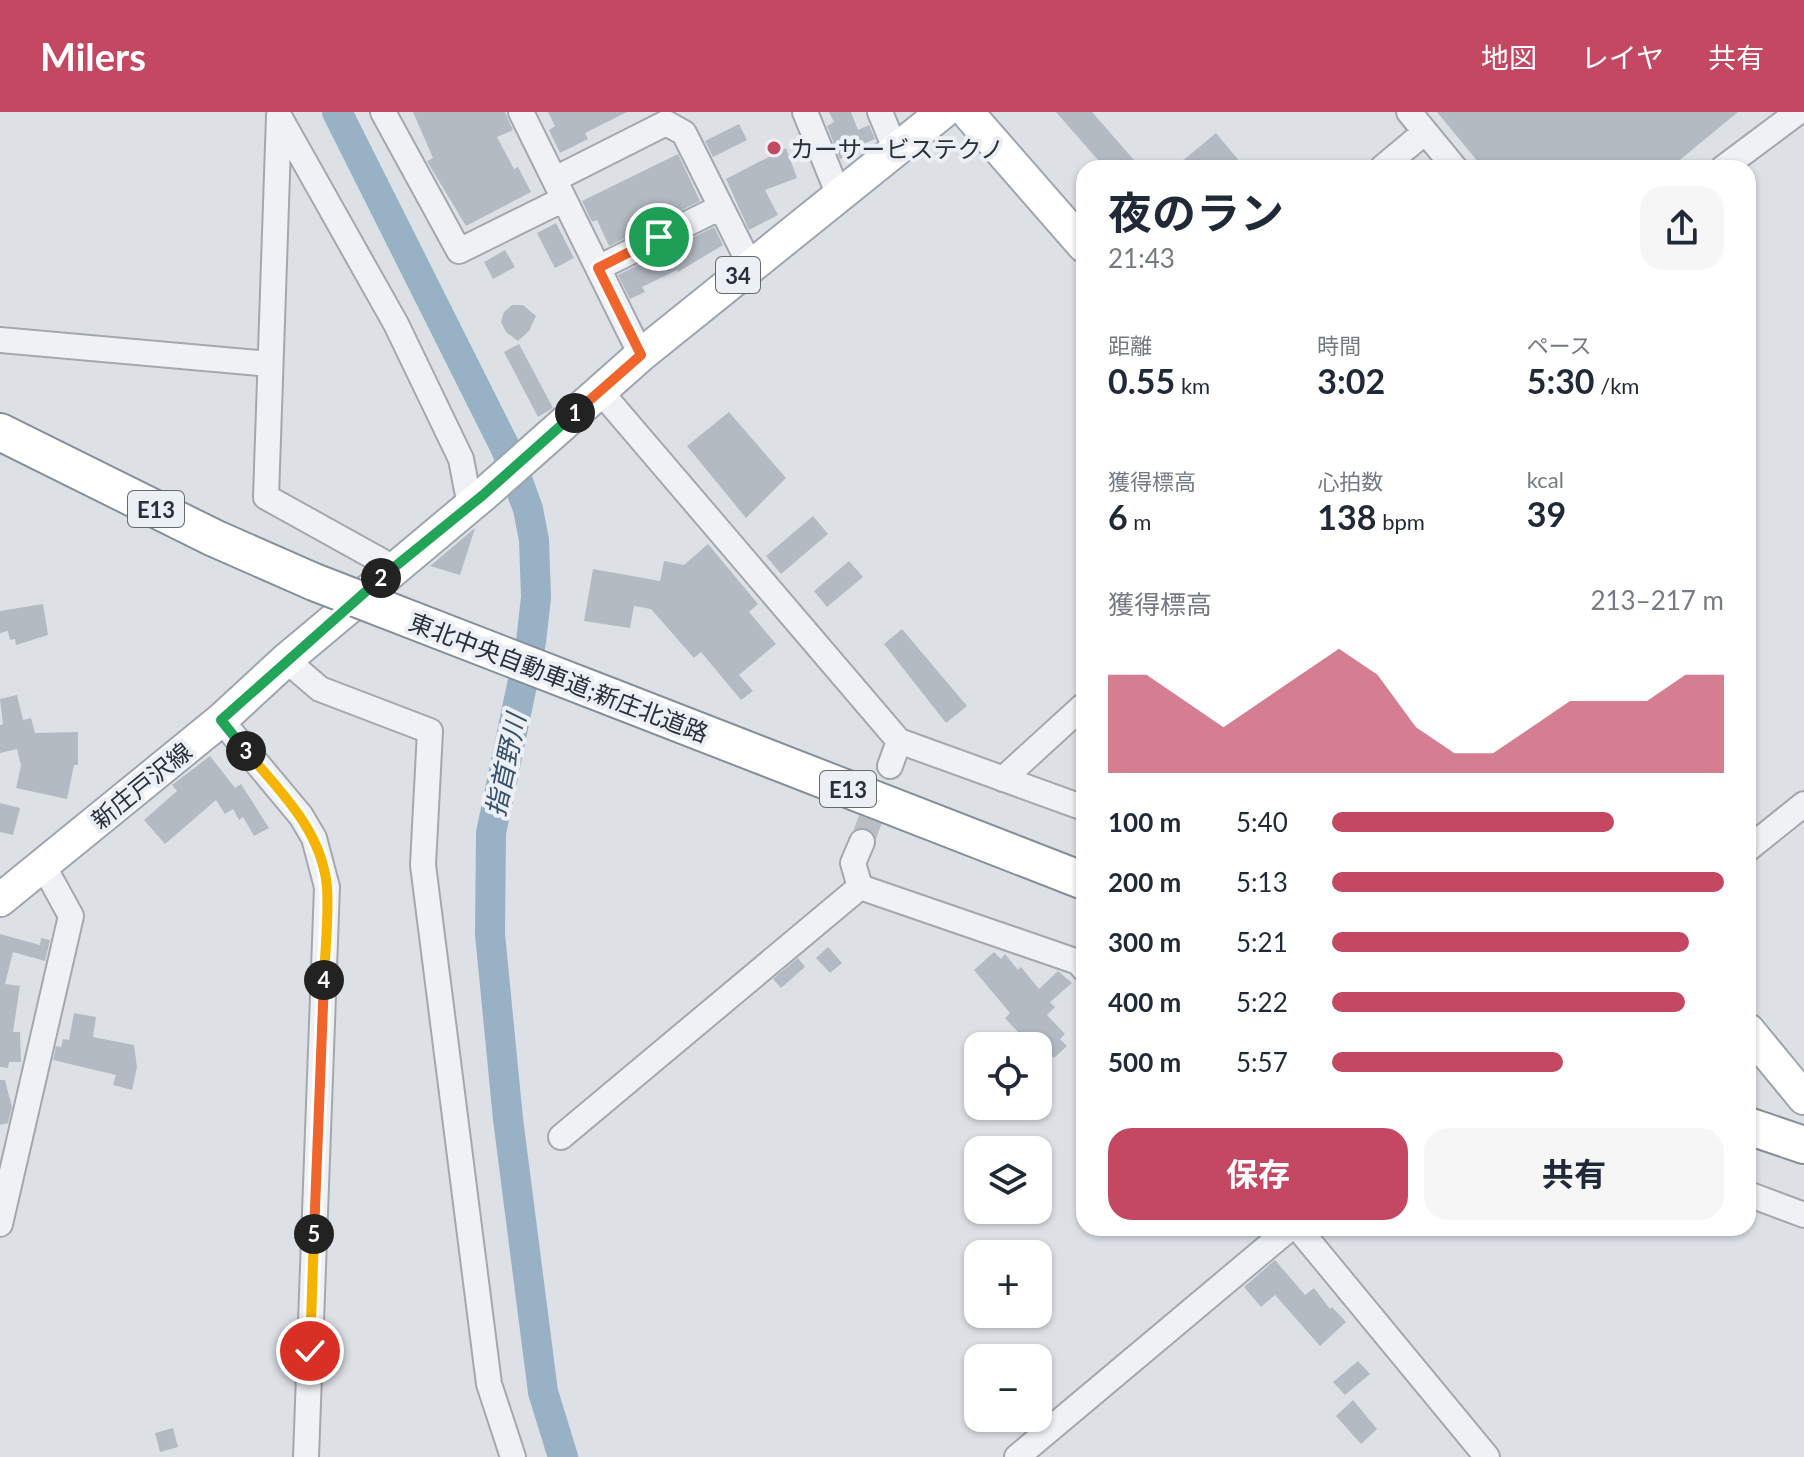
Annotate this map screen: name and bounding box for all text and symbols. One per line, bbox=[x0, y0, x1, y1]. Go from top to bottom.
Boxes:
text: Milers bbox=[40, 33, 146, 79]
text: 地図 bbox=[1481, 40, 1537, 74]
text: レイヤ bbox=[1581, 40, 1664, 74]
text: 共有 bbox=[1708, 40, 1764, 74]
place label: カーサービステクノ bbox=[790, 134, 1004, 163]
marker: カーサービステクノ bbox=[765, 139, 783, 157]
text: 夜のラン bbox=[1108, 186, 1284, 238]
button: share bbox=[1640, 186, 1724, 270]
pin bbox=[625, 203, 693, 271]
icon: arrive bbox=[637, 215, 681, 259]
text: 21:43 bbox=[1108, 242, 1175, 274]
road number: 34 bbox=[716, 257, 760, 293]
text: 距離 bbox=[1108, 332, 1152, 359]
text: 時間 bbox=[1317, 332, 1361, 359]
text: ペース bbox=[1527, 332, 1592, 359]
text: 0.55 bbox=[1108, 360, 1175, 401]
text: 3:02 bbox=[1317, 360, 1385, 401]
text: 5:30 bbox=[1527, 360, 1595, 401]
text: km bbox=[1175, 372, 1210, 399]
text: /km bbox=[1595, 372, 1639, 399]
pin: 1 bbox=[555, 393, 595, 433]
text: 1 bbox=[569, 399, 581, 426]
text: kcal bbox=[1527, 466, 1564, 493]
text: 獲得標高 bbox=[1108, 468, 1196, 495]
text: 心拍数 bbox=[1317, 468, 1383, 495]
road number: E13 bbox=[128, 491, 184, 527]
text: 39 bbox=[1527, 493, 1566, 534]
text: 6 bbox=[1108, 496, 1128, 537]
text: 138 bbox=[1317, 496, 1377, 537]
text: m bbox=[1128, 508, 1151, 535]
text: bpm bbox=[1377, 508, 1425, 535]
pin: 2 bbox=[361, 558, 401, 598]
text: 2 bbox=[375, 564, 387, 591]
text: 213–217 m bbox=[1590, 584, 1724, 616]
text: 獲得標高 bbox=[1108, 588, 1212, 620]
street label: 東北中央自動車道;新庄北道路 bbox=[405, 606, 713, 748]
water label: 指首野川 bbox=[479, 708, 532, 819]
pin: 3 bbox=[226, 731, 266, 771]
street label: 新庄戸沢線 bbox=[85, 736, 197, 834]
text: 3 bbox=[240, 737, 252, 764]
road number: E13 bbox=[820, 771, 876, 807]
text: 100 m bbox=[1108, 806, 1181, 838]
text: 5:40 bbox=[1236, 806, 1288, 838]
text: 200 m bbox=[1108, 866, 1181, 898]
text: 5:13 bbox=[1236, 866, 1288, 898]
text: 300 m bbox=[1108, 926, 1181, 958]
text: 5:21 bbox=[1236, 926, 1288, 958]
pin: 4 bbox=[304, 960, 344, 1000]
text: 4 bbox=[318, 966, 330, 993]
text: 400 m bbox=[1108, 986, 1181, 1018]
text: 5:22 bbox=[1236, 986, 1288, 1018]
map controls bbox=[964, 1032, 1052, 1432]
button: locate bbox=[964, 1032, 1052, 1120]
text: 500 m bbox=[1108, 1046, 1181, 1078]
text: 5:57 bbox=[1236, 1046, 1288, 1078]
button: 保存 bbox=[1108, 1128, 1408, 1220]
button: 共有 bbox=[1424, 1128, 1724, 1220]
button: layers bbox=[964, 1136, 1052, 1224]
pin: 5 bbox=[294, 1214, 334, 1254]
text: 5 bbox=[308, 1220, 320, 1247]
button: + bbox=[964, 1240, 1052, 1328]
pin bbox=[276, 1317, 344, 1385]
icon: check bbox=[288, 1329, 332, 1373]
button: − bbox=[964, 1344, 1052, 1432]

